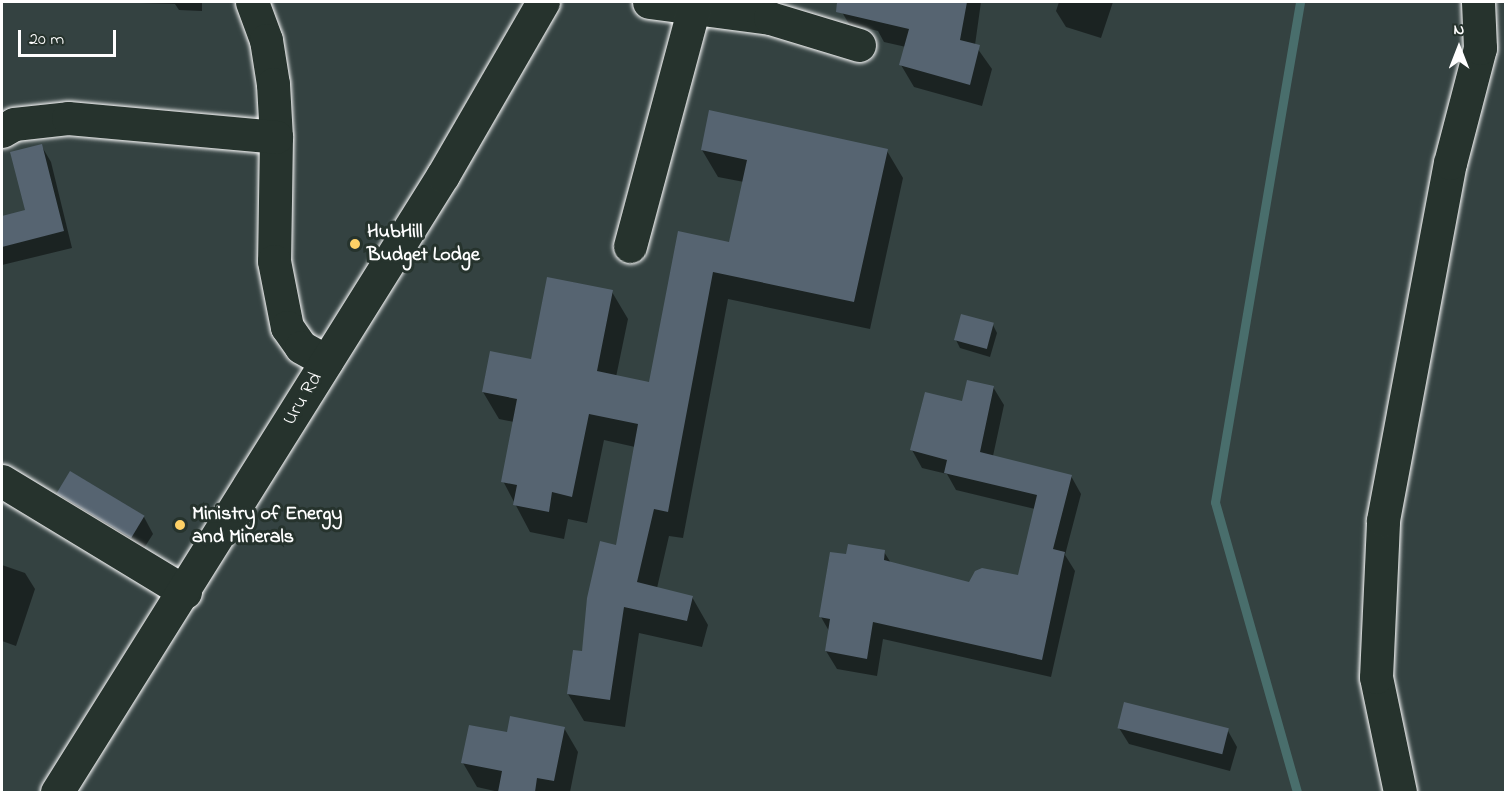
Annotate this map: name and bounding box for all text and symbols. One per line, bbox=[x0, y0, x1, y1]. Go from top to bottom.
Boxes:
scale bar bbox=[21, 18, 118, 56]
north arrow bbox=[1429, 18, 1489, 78]
text: N bbox=[1454, 18, 1464, 42]
text: 20 m bbox=[29, 27, 64, 53]
place label: HubHill Budget Lodge bbox=[367, 220, 480, 267]
marker: HubHill Budget Lodge bbox=[348, 237, 362, 251]
street label: Uru Rd bbox=[278, 368, 328, 430]
place label: Ministry of Energy and Minerals bbox=[192, 502, 342, 549]
marker: Ministry of Energy and Minerals bbox=[173, 518, 187, 532]

